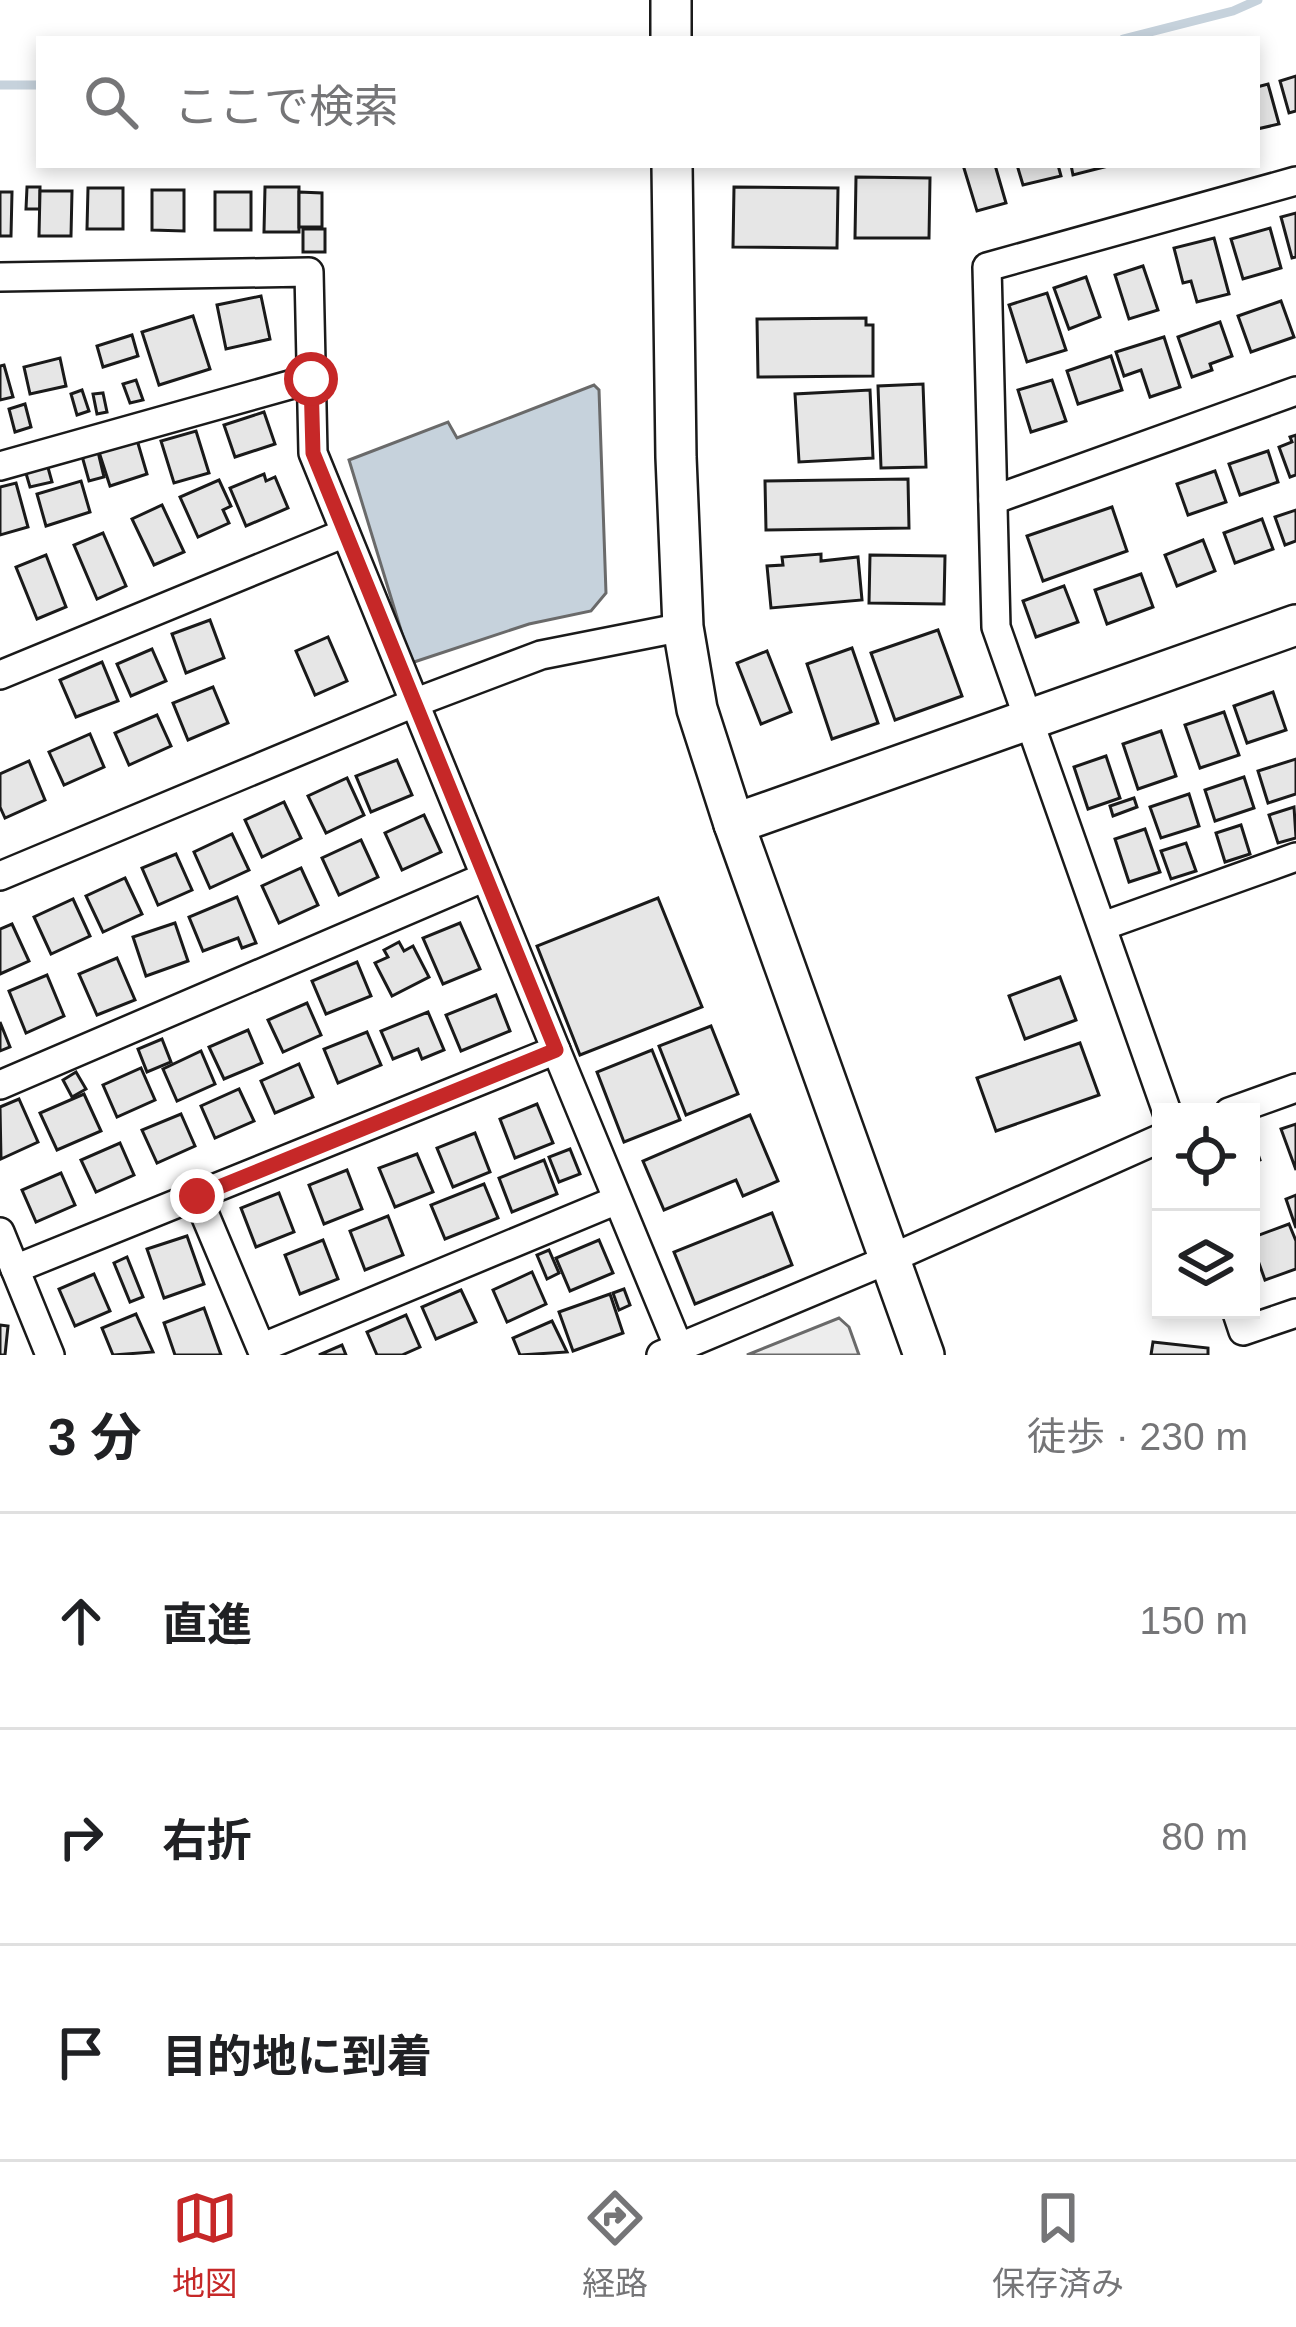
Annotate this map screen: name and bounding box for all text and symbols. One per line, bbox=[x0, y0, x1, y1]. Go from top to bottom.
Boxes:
search box bbox=[36, 36, 1260, 168]
icon: search bbox=[78, 69, 144, 135]
text: ここで検索 bbox=[174, 81, 399, 132]
route start bbox=[284, 352, 338, 406]
map controls bbox=[1152, 1103, 1260, 1319]
button: locate bbox=[1152, 1103, 1260, 1211]
route end bbox=[170, 1169, 224, 1223]
button: layers bbox=[1152, 1211, 1260, 1319]
text: 3 分 bbox=[48, 1409, 142, 1466]
text: 徒歩 · 230 m bbox=[1027, 1415, 1248, 1458]
icon: ahead bbox=[48, 1588, 114, 1654]
text: 直進 bbox=[162, 1599, 252, 1650]
text: 150 m bbox=[1140, 1599, 1248, 1642]
icon: right bbox=[48, 1804, 114, 1870]
text: 右折 bbox=[162, 1815, 252, 1866]
text: 80 m bbox=[1161, 1815, 1248, 1858]
icon: arrive bbox=[48, 2020, 114, 2086]
text: 目的地に到着 bbox=[162, 2031, 432, 2082]
tab: 地図 bbox=[172, 2185, 238, 2305]
tab: 経路 bbox=[582, 2185, 648, 2305]
tab: 保存済み bbox=[992, 2185, 1124, 2305]

